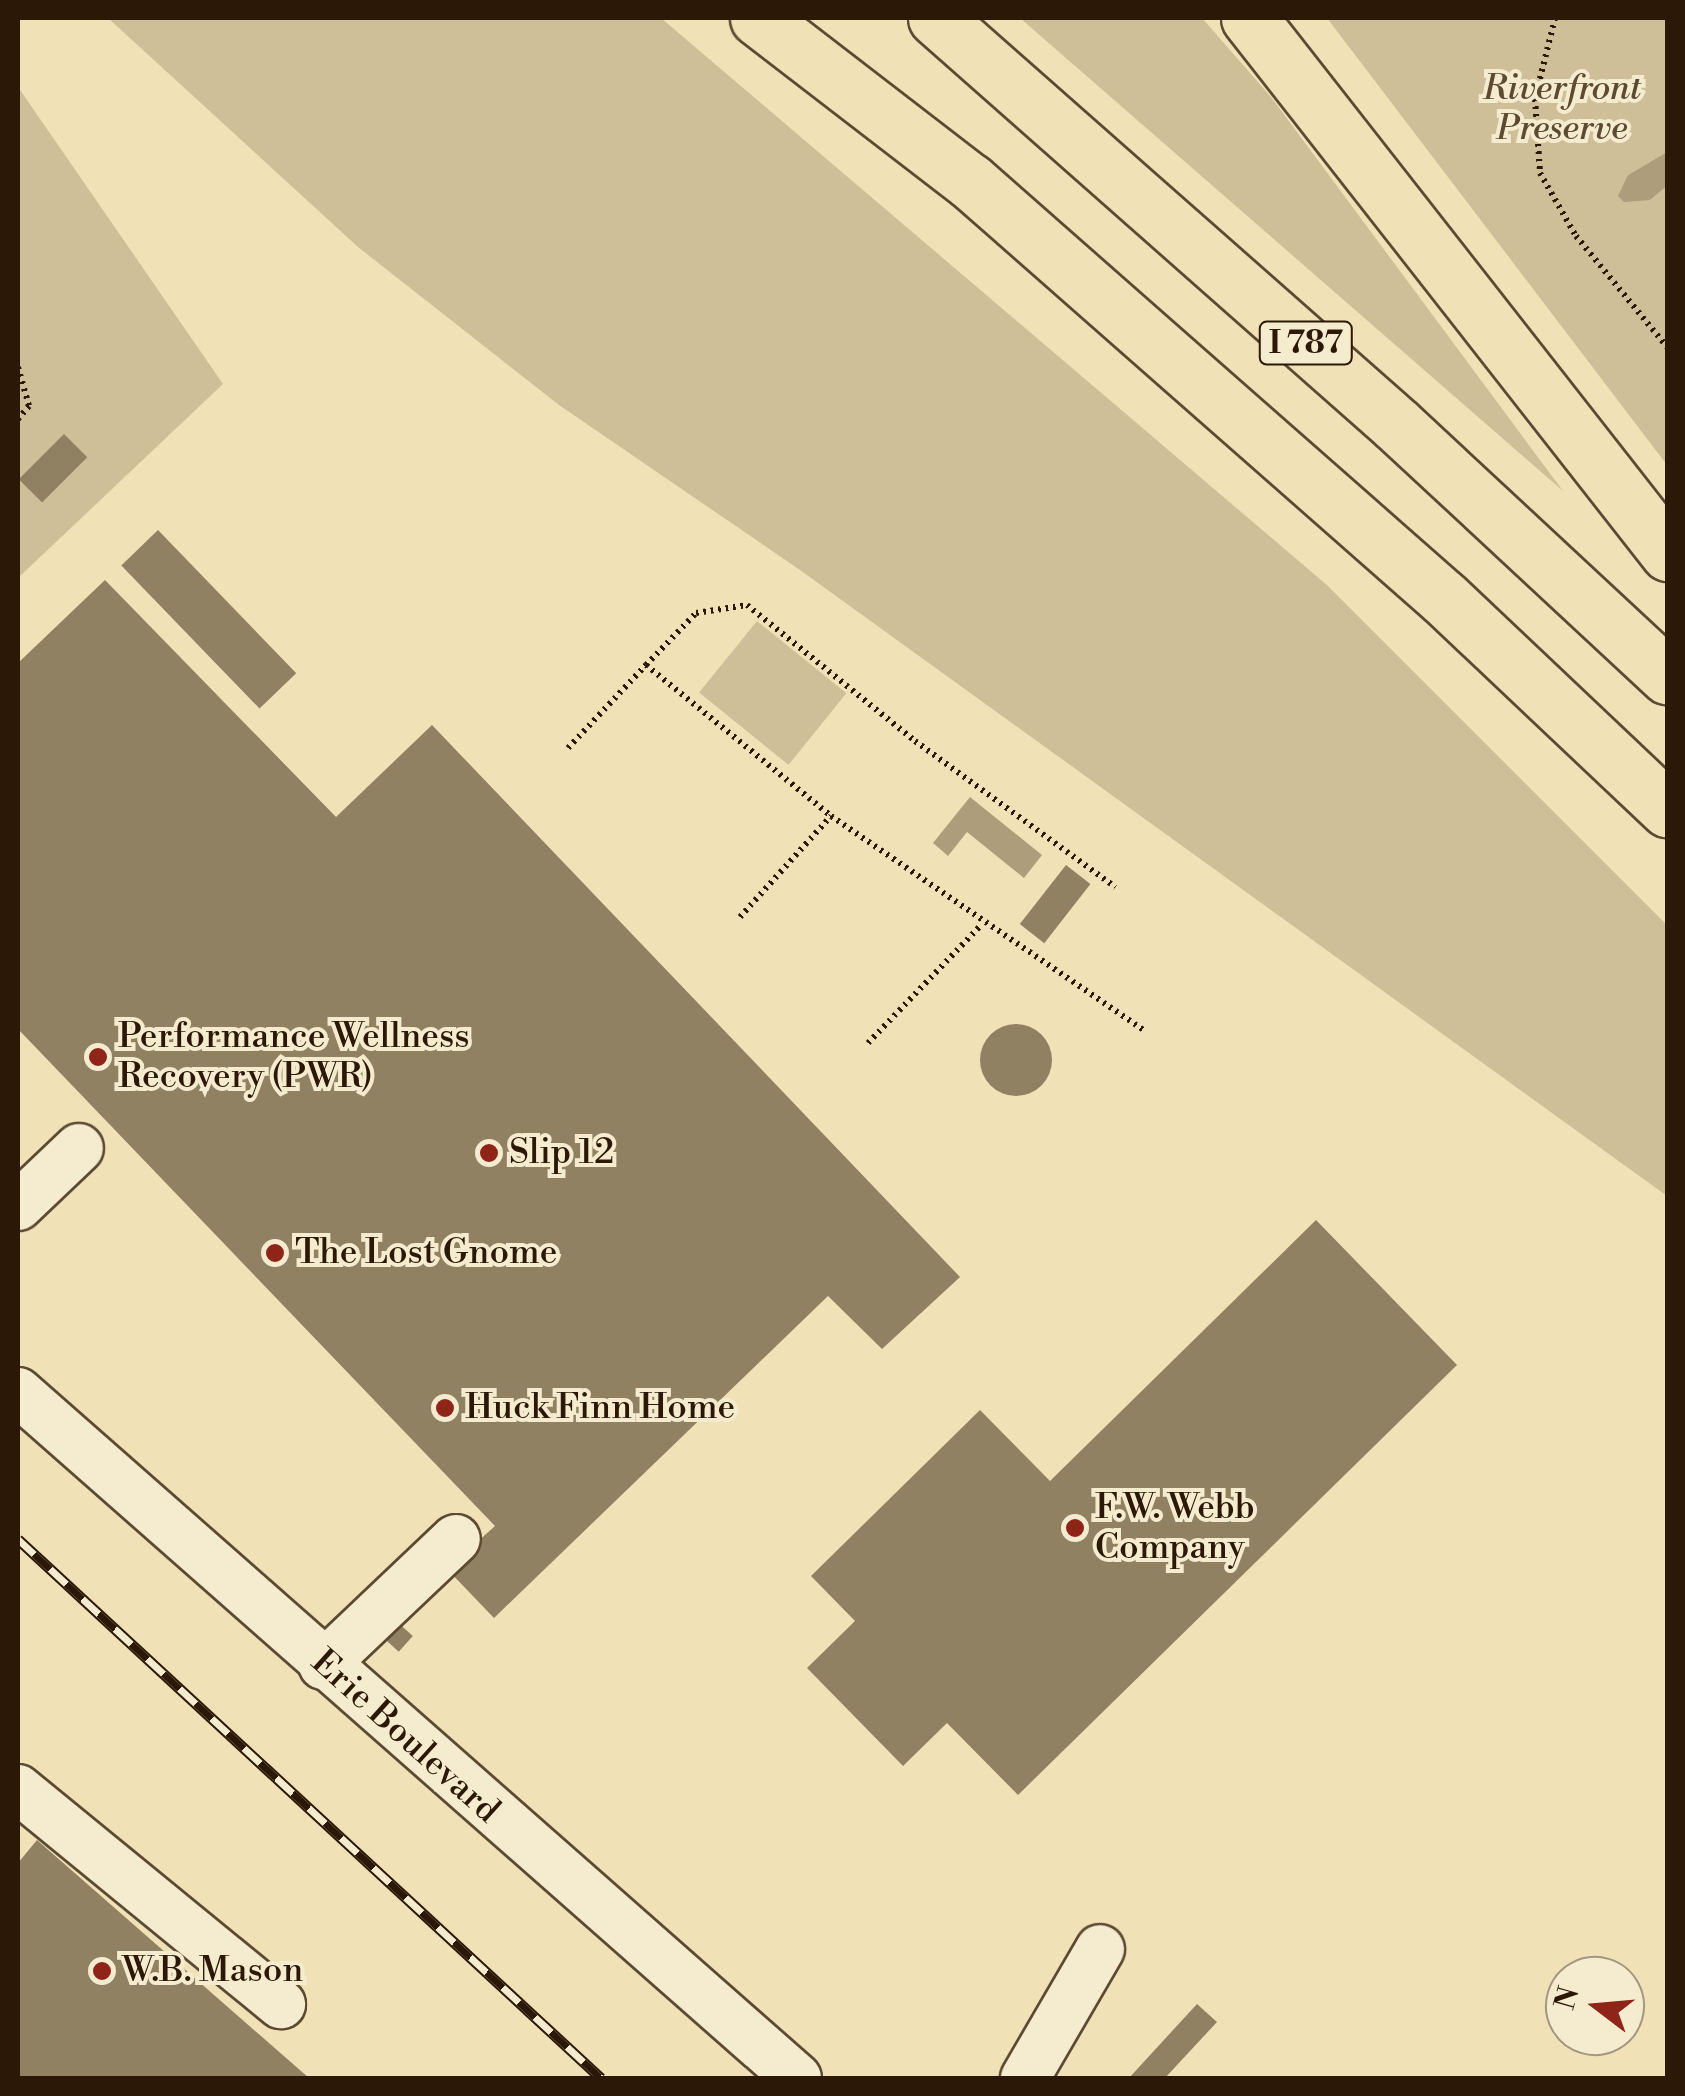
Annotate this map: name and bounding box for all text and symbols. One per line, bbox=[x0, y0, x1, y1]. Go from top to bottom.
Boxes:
park label: Riverfront Preserve bbox=[1483, 68, 1641, 150]
road number: I 787 bbox=[1258, 316, 1354, 370]
place label: Performance Wellness Recovery (PWR) bbox=[118, 1016, 470, 1098]
marker: Performance Wellness Recovery (PWR) bbox=[87, 1046, 109, 1068]
place label: Slip 12 bbox=[509, 1132, 614, 1174]
marker: Slip 12 bbox=[478, 1142, 500, 1164]
place label: The Lost Gnome bbox=[295, 1232, 557, 1274]
marker: The Lost Gnome bbox=[264, 1242, 286, 1264]
place label: Huck Finn Home bbox=[465, 1387, 735, 1429]
marker: Huck Finn Home bbox=[434, 1397, 456, 1419]
place label: F.W. Webb Company bbox=[1095, 1487, 1255, 1569]
marker: F.W. Webb Company bbox=[1064, 1517, 1086, 1539]
street label: Erie Boulevard bbox=[302, 1642, 508, 1832]
place label: W.B. Mason bbox=[122, 1950, 303, 1992]
north arrow bbox=[1545, 1956, 1645, 2056]
marker: W.B. Mason bbox=[91, 1960, 113, 1982]
text: N bbox=[1548, 1983, 1587, 2014]

